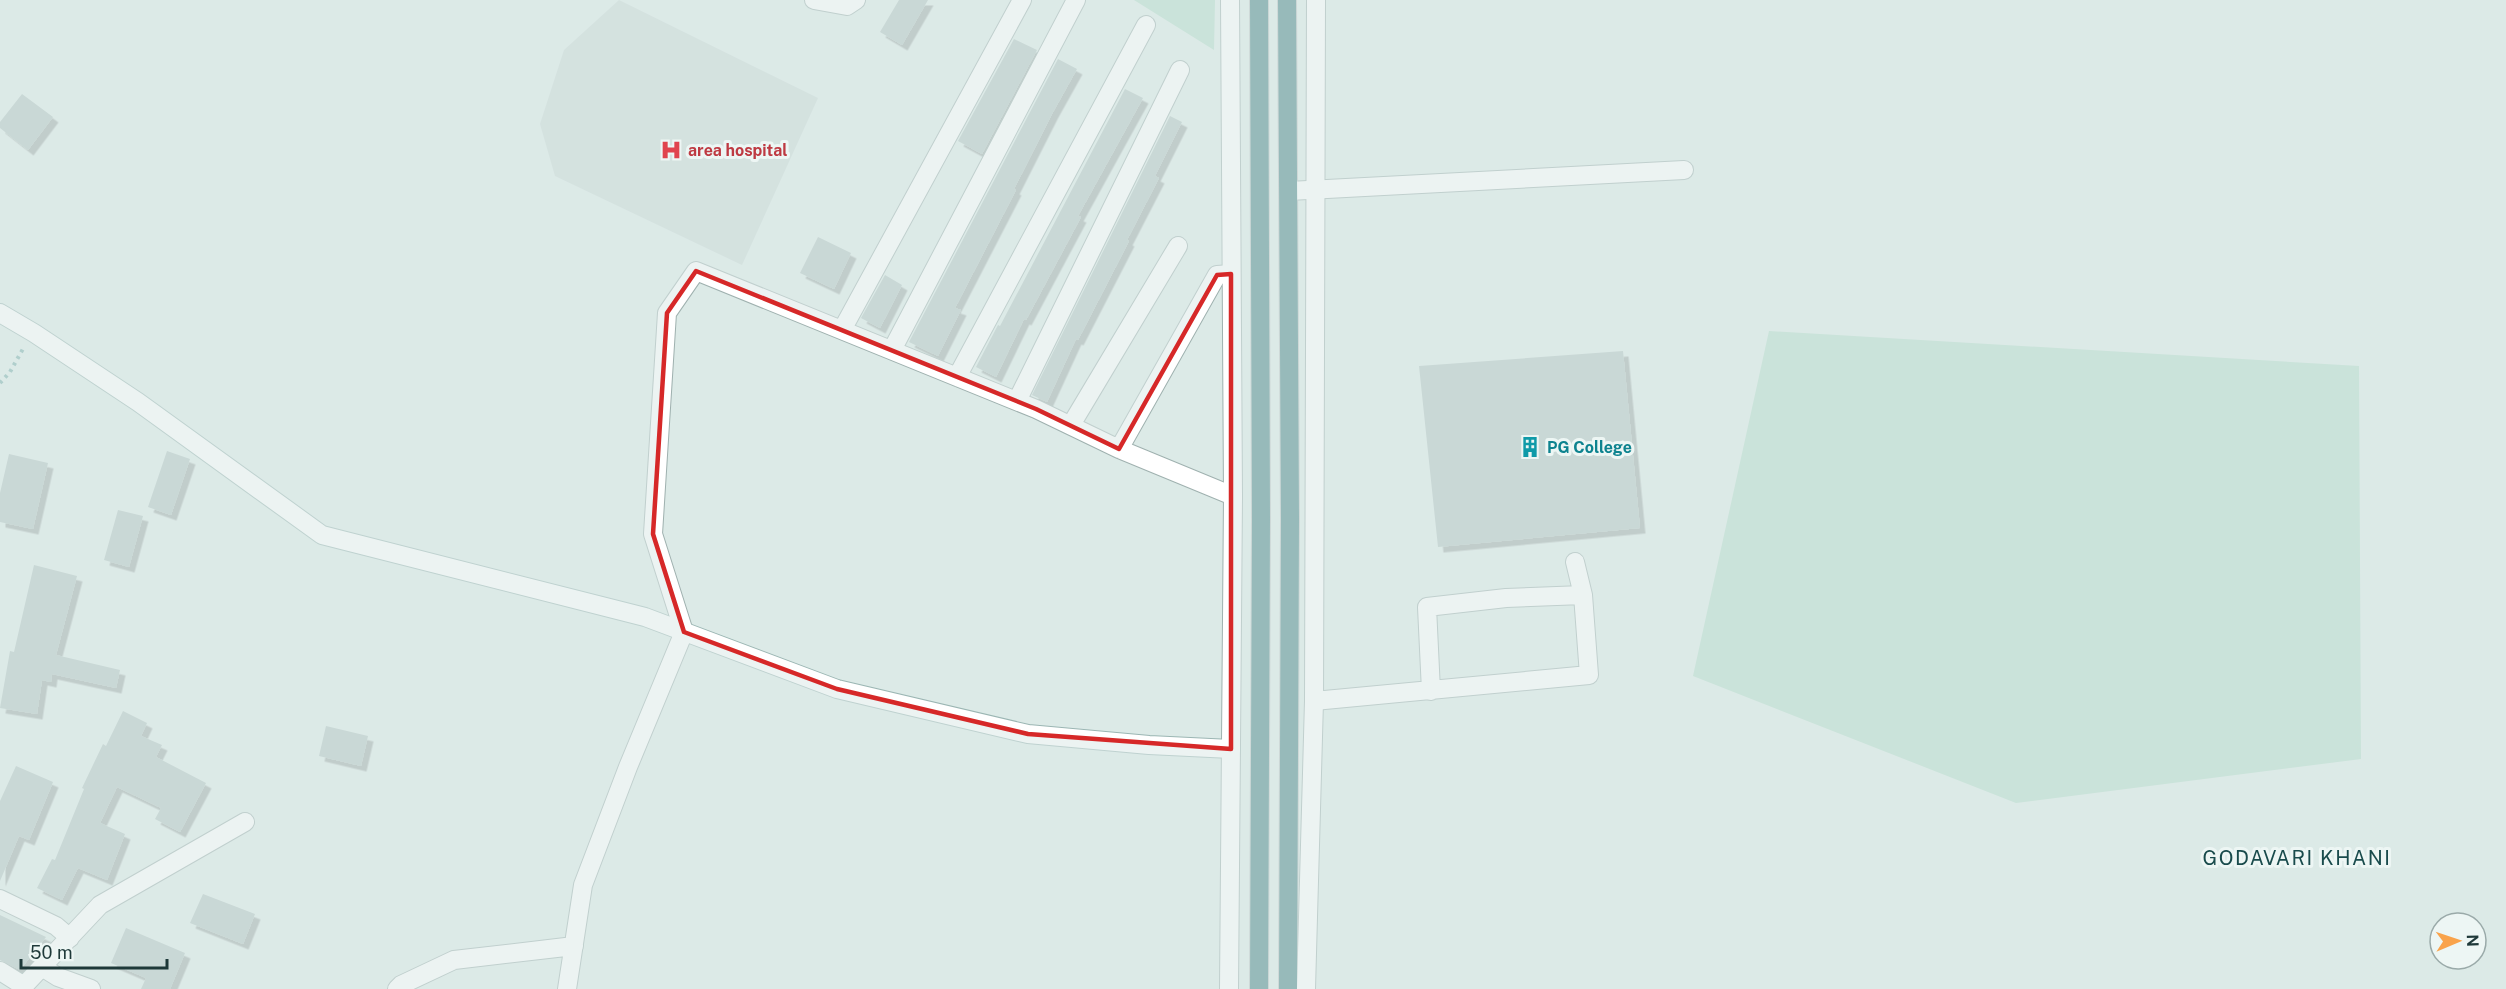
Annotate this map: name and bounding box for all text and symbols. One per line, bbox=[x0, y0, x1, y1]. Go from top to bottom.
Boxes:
hospital icon: area hospital bbox=[659, 138, 683, 162]
place label: area hospital bbox=[688, 141, 788, 160]
building icon: PG College bbox=[1518, 435, 1542, 459]
place label: PG College bbox=[1547, 438, 1632, 457]
district label: GODAVARI KHANI bbox=[2203, 846, 2391, 870]
north arrow bbox=[2428, 911, 2488, 971]
scale bar bbox=[21, 932, 166, 970]
text: N bbox=[2463, 934, 2482, 947]
text: 50 m bbox=[30, 942, 73, 963]

